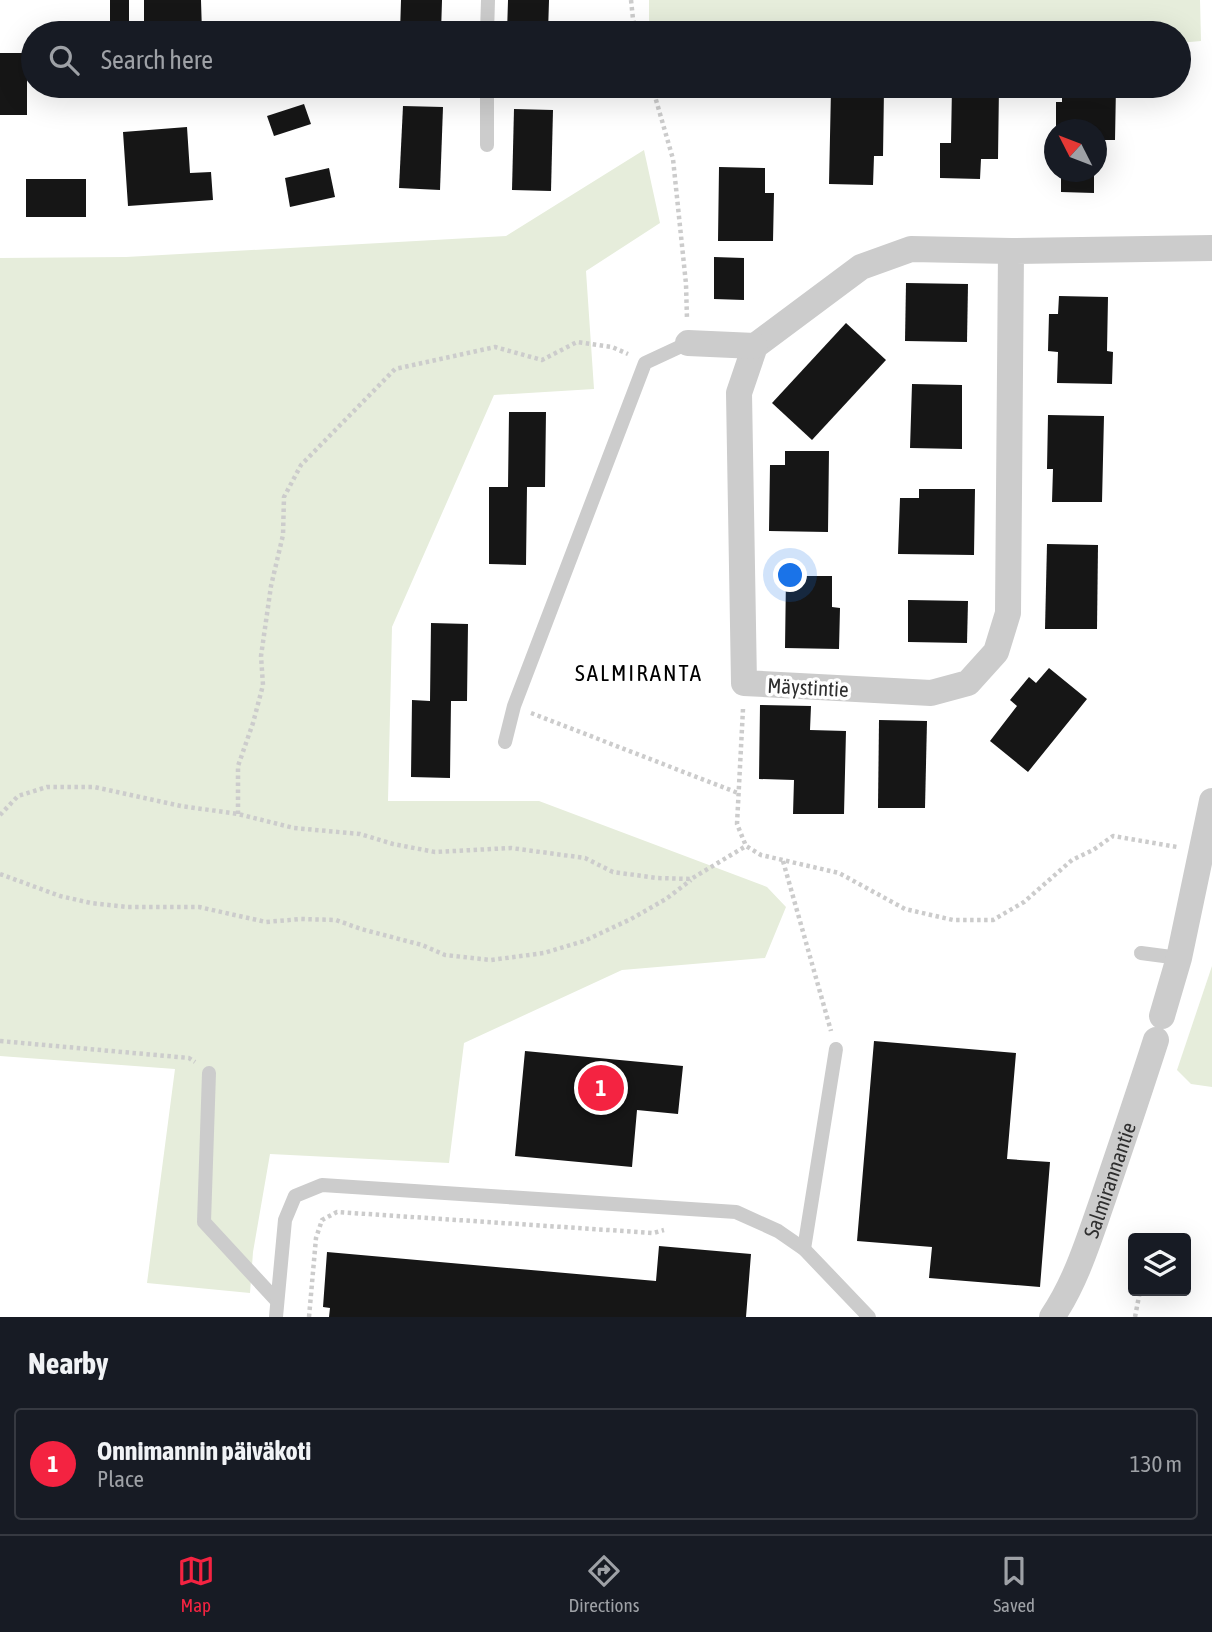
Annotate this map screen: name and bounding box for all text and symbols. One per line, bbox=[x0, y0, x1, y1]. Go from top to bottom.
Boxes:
search box bbox=[21, 21, 1191, 98]
icon: search bbox=[45, 41, 83, 79]
text: Search here bbox=[101, 45, 213, 75]
north arrow bbox=[1044, 119, 1107, 182]
your location bbox=[773, 558, 807, 592]
district label: SALMIRANTA bbox=[575, 660, 703, 686]
street label: Mäystintie bbox=[767, 673, 849, 701]
pin: 1 bbox=[578, 1062, 624, 1114]
street label: Salmirannantie bbox=[1079, 1119, 1140, 1241]
map controls bbox=[1128, 1233, 1191, 1296]
button: layers bbox=[1128, 1233, 1191, 1296]
text: Nearby bbox=[28, 1346, 108, 1380]
text: Onnimannin päiväkoti bbox=[97, 1436, 311, 1466]
text: 1 bbox=[48, 1451, 58, 1477]
text: 130 m bbox=[1130, 1451, 1182, 1477]
text: Place bbox=[97, 1466, 144, 1492]
tab: Map bbox=[177, 1552, 215, 1616]
tab: Directions bbox=[569, 1552, 639, 1616]
tab: Saved bbox=[993, 1552, 1035, 1616]

